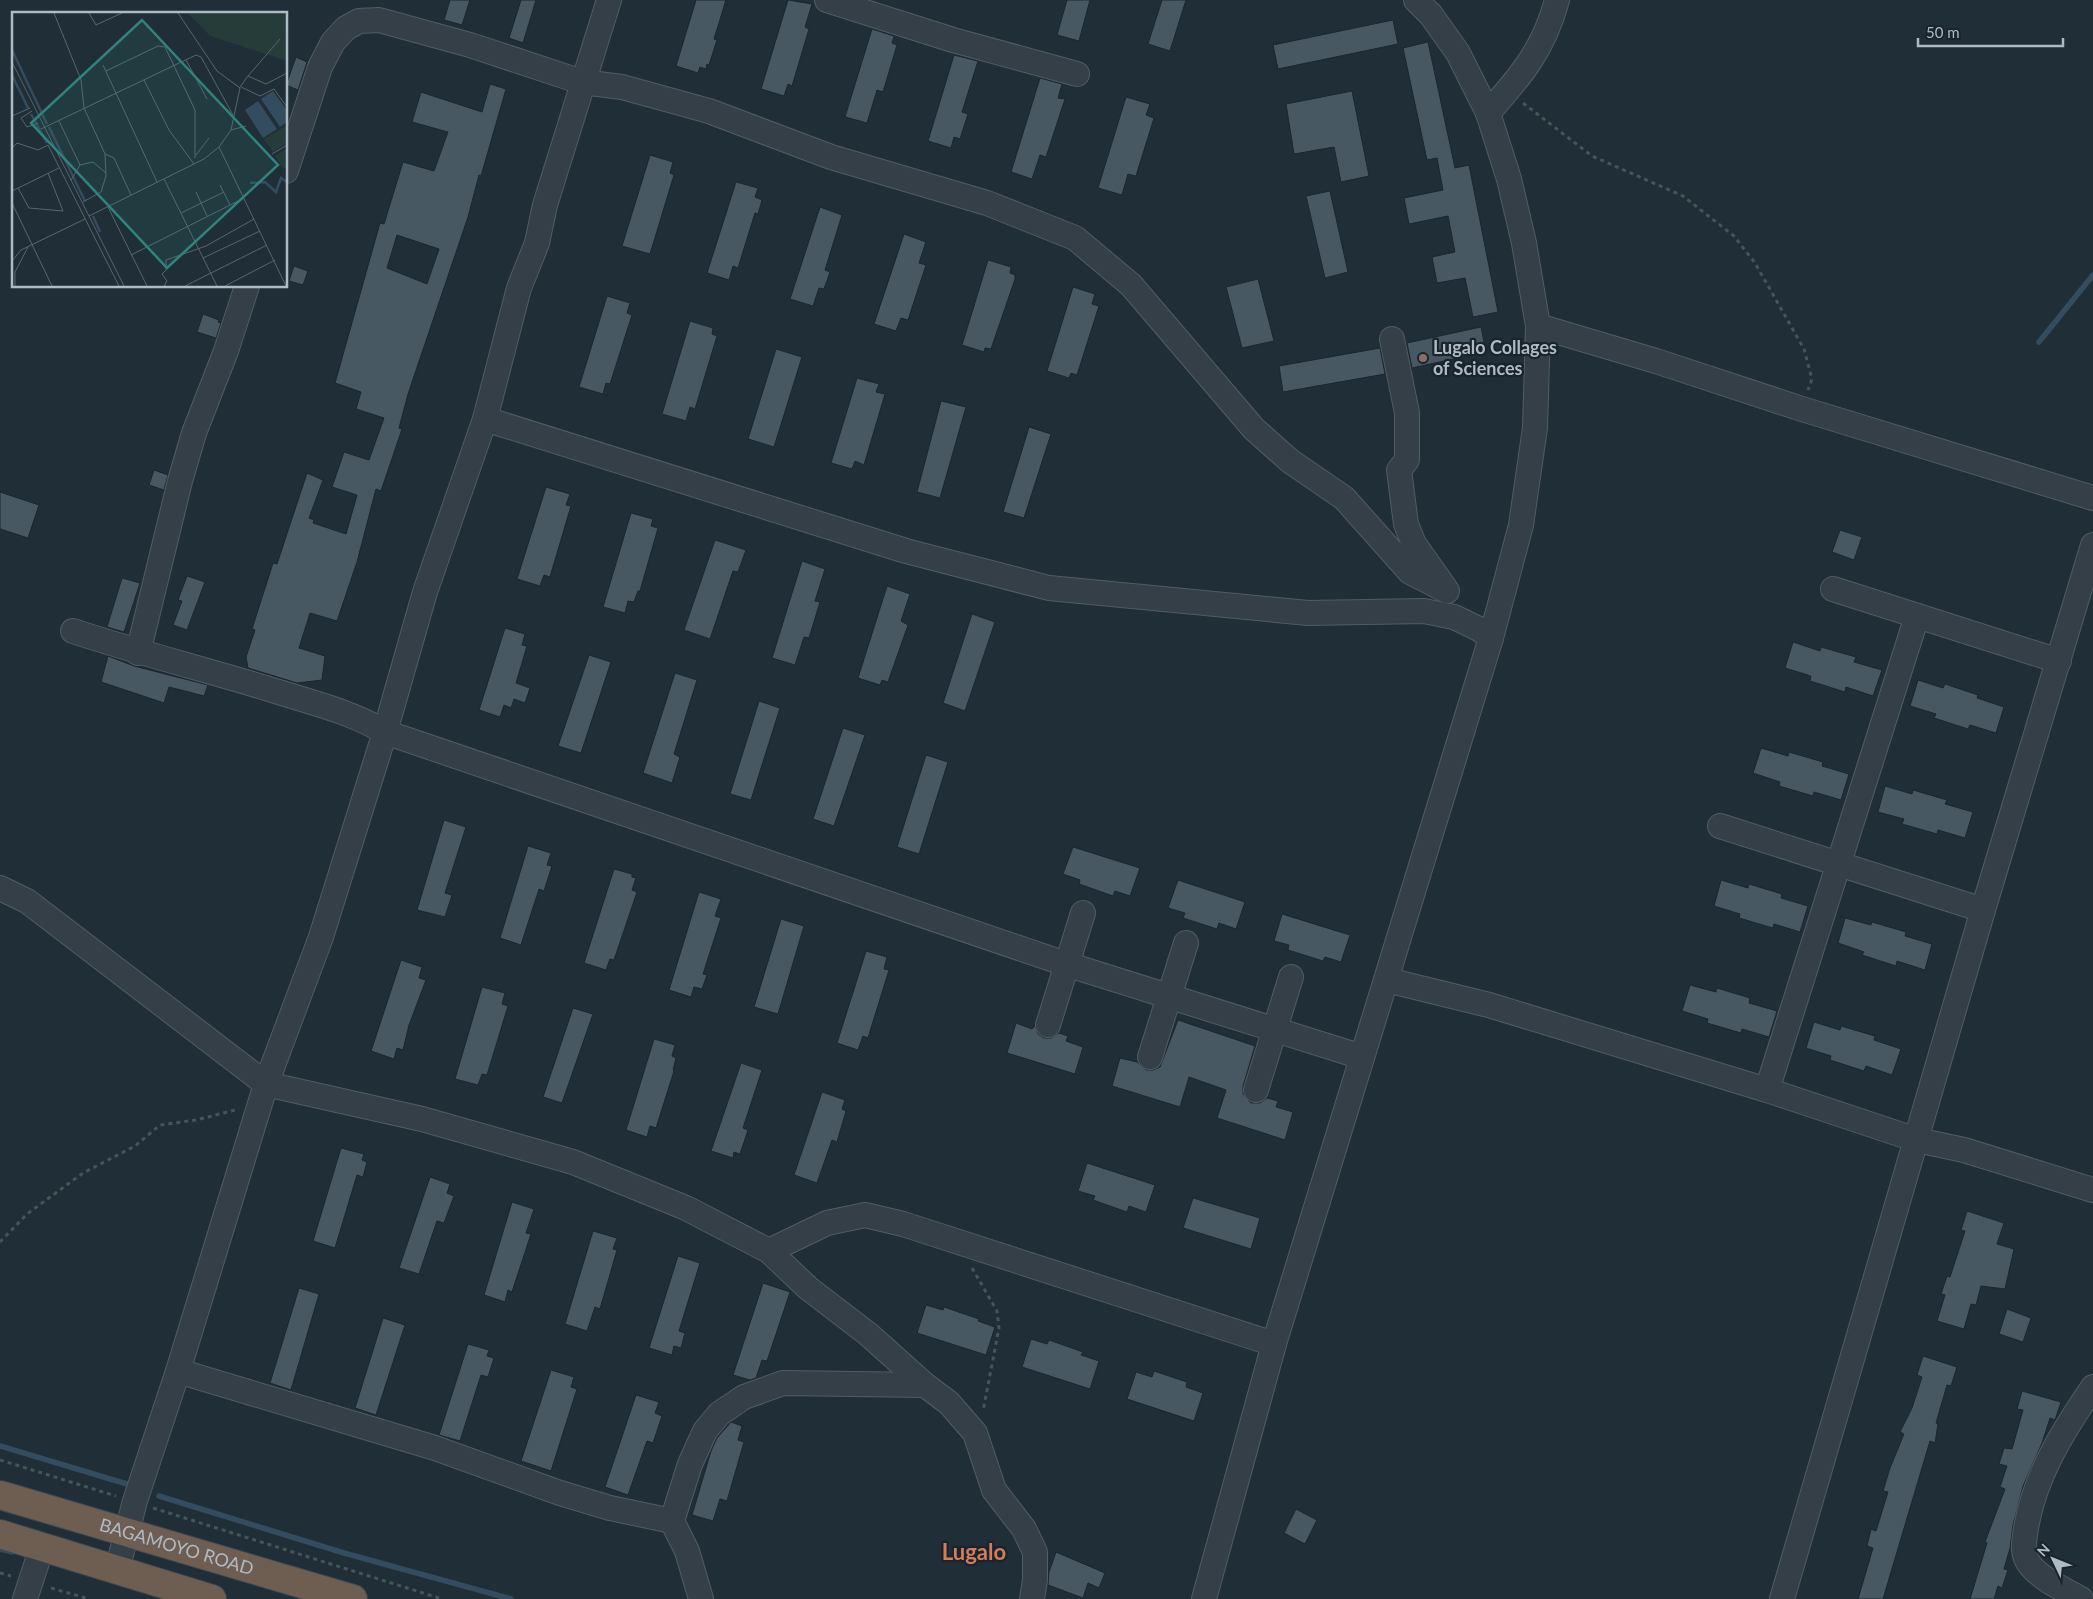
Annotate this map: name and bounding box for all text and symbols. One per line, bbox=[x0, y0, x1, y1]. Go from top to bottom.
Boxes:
inset map bbox=[12, 12, 288, 288]
scale bar bbox=[1918, 15, 2063, 47]
text: 50 m bbox=[1926, 23, 1960, 41]
place label: Lugalo Collages of Sciences bbox=[1433, 336, 1557, 379]
marker: Lugalo Collages of Sciences bbox=[1417, 352, 1429, 364]
street label: BAGAMOYO ROAD bbox=[97, 1513, 257, 1579]
north arrow bbox=[2028, 1534, 2078, 1584]
district label: Lugalo bbox=[942, 1538, 1006, 1565]
text: N bbox=[2033, 1540, 2053, 1560]

